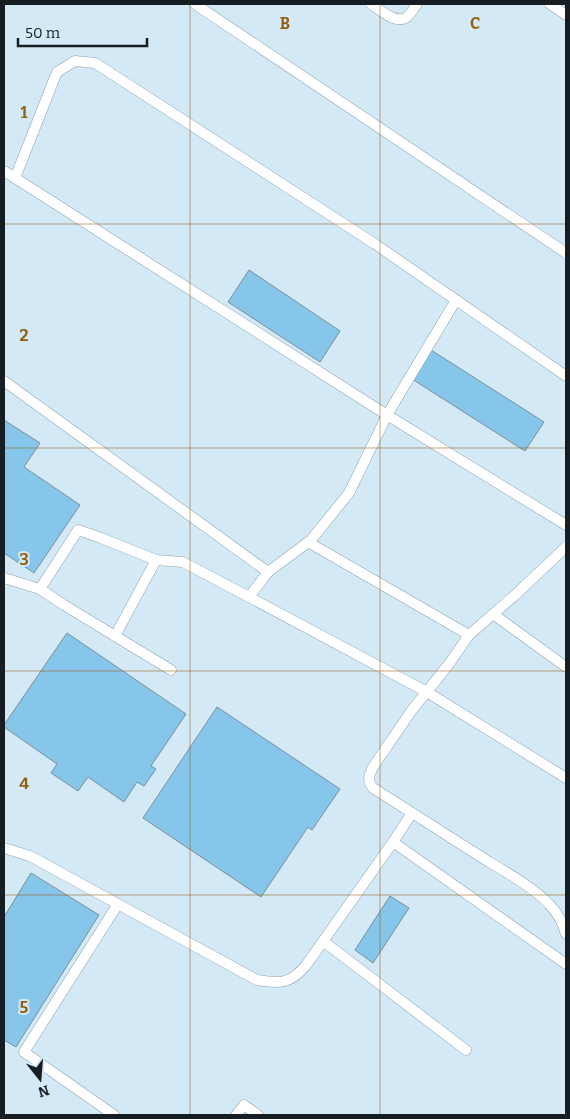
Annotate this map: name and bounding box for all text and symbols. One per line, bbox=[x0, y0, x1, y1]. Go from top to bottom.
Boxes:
text: B bbox=[280, 14, 290, 33]
text: C bbox=[470, 14, 480, 33]
scale bar bbox=[18, 15, 146, 47]
text: 50 m bbox=[25, 24, 61, 42]
text: 1 bbox=[21, 103, 28, 122]
text: 2 bbox=[19, 326, 29, 345]
text: 3 bbox=[19, 550, 29, 569]
text: 4 bbox=[19, 774, 29, 793]
text: 5 bbox=[20, 998, 29, 1017]
north arrow bbox=[15, 1054, 65, 1104]
text: N bbox=[36, 1081, 51, 1101]

